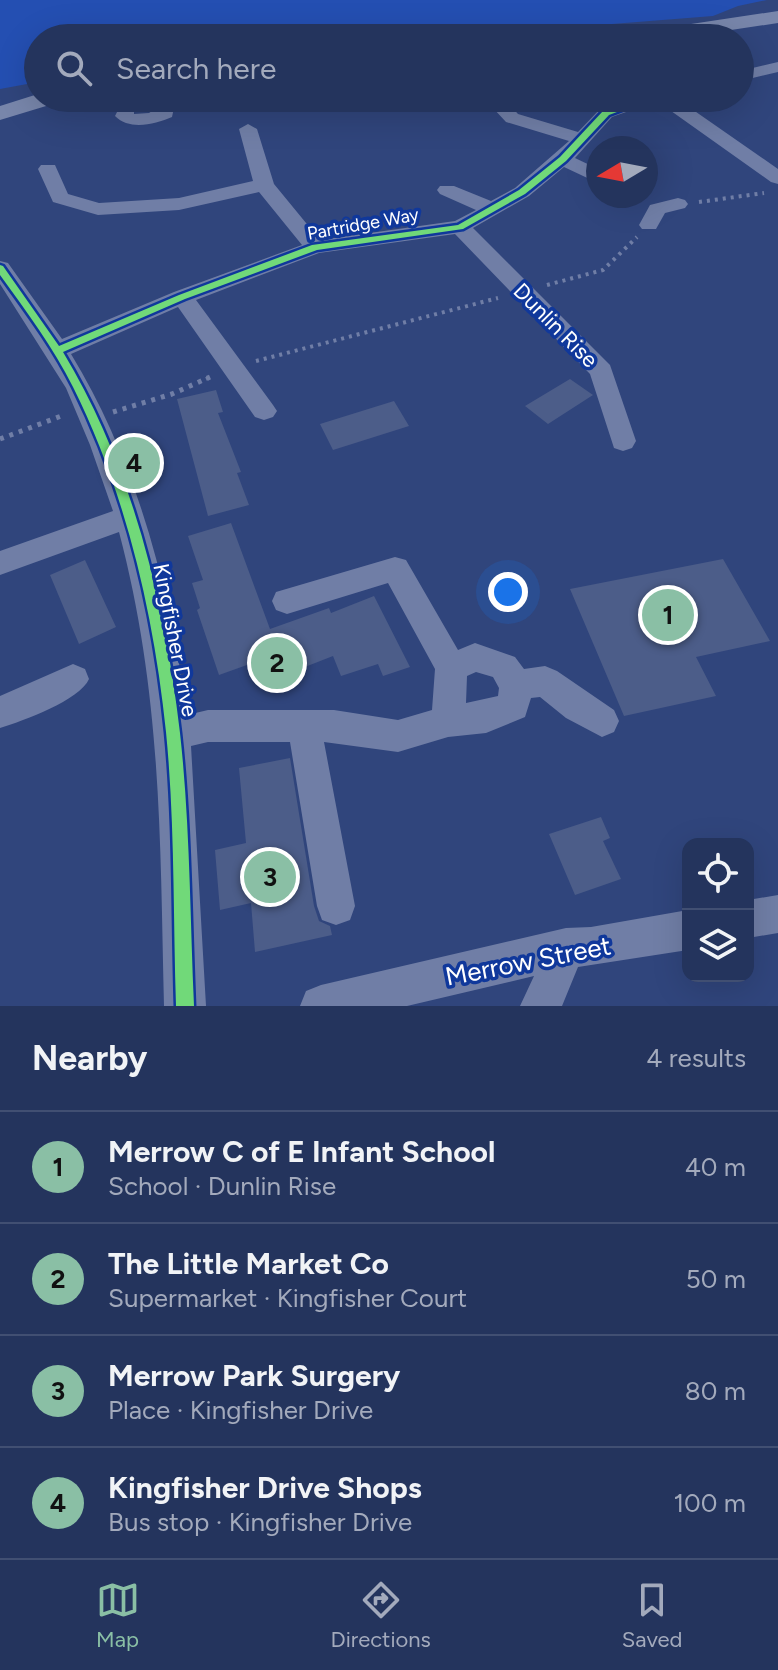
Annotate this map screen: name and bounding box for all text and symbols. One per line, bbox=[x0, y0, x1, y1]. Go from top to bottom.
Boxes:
search box bbox=[24, 24, 754, 112]
icon: search bbox=[52, 46, 96, 90]
text: Search here bbox=[116, 50, 276, 87]
north arrow bbox=[586, 136, 658, 208]
street label: Partridge Way bbox=[305, 203, 421, 245]
street label: Dunlin Rise bbox=[508, 277, 604, 373]
pin: 4 bbox=[108, 433, 160, 493]
street label: Kingfisher Drive bbox=[147, 561, 204, 719]
your location bbox=[488, 572, 528, 612]
pin: 1 bbox=[642, 585, 694, 645]
pin: 2 bbox=[251, 633, 303, 693]
map controls bbox=[682, 838, 754, 982]
button: locate bbox=[682, 838, 754, 910]
pin: 3 bbox=[244, 847, 296, 907]
button: layers bbox=[682, 910, 754, 982]
street label: Merrow Street bbox=[442, 929, 614, 993]
text: Nearby bbox=[32, 1038, 147, 1079]
text: 4 results bbox=[646, 1042, 746, 1074]
text: Merrow C of E Infant School bbox=[108, 1133, 495, 1170]
text: 1 bbox=[53, 1151, 63, 1183]
text: 40 m bbox=[685, 1151, 746, 1183]
text: School · Dunlin Rise bbox=[108, 1170, 336, 1202]
text: The Little Market Co bbox=[108, 1245, 389, 1282]
text: 2 bbox=[50, 1263, 66, 1295]
text: 50 m bbox=[686, 1263, 746, 1295]
text: Supermarket · Kingfisher Court bbox=[108, 1282, 467, 1314]
text: Merrow Park Surgery bbox=[108, 1357, 400, 1394]
text: 3 bbox=[51, 1375, 65, 1407]
text: 80 m bbox=[685, 1375, 746, 1407]
text: Place · Kingfisher Drive bbox=[108, 1394, 373, 1426]
text: Kingfisher Drive Shops bbox=[108, 1469, 422, 1506]
text: 4 bbox=[50, 1487, 66, 1519]
text: 100 m bbox=[673, 1487, 746, 1519]
text: Bus stop · Kingfisher Drive bbox=[108, 1506, 412, 1538]
tab: Map bbox=[96, 1578, 140, 1653]
tab: Directions bbox=[331, 1578, 431, 1653]
tab: Saved bbox=[622, 1578, 682, 1653]

